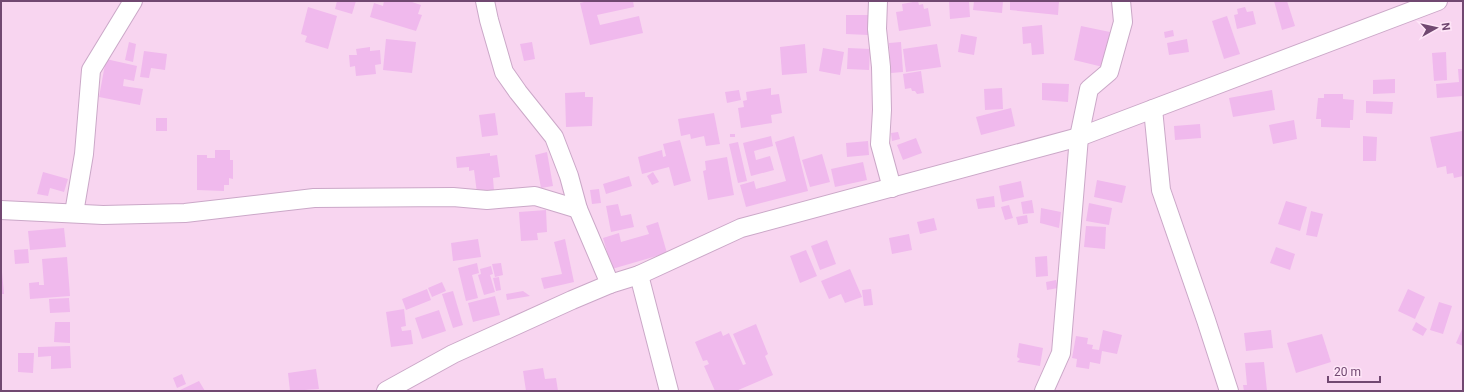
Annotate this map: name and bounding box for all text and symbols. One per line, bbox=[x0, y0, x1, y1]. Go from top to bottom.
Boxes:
north arrow bbox=[1416, 8, 1456, 48]
text: N bbox=[1438, 22, 1452, 32]
scale bar bbox=[1328, 358, 1380, 384]
text: 20 m bbox=[1334, 365, 1361, 379]

